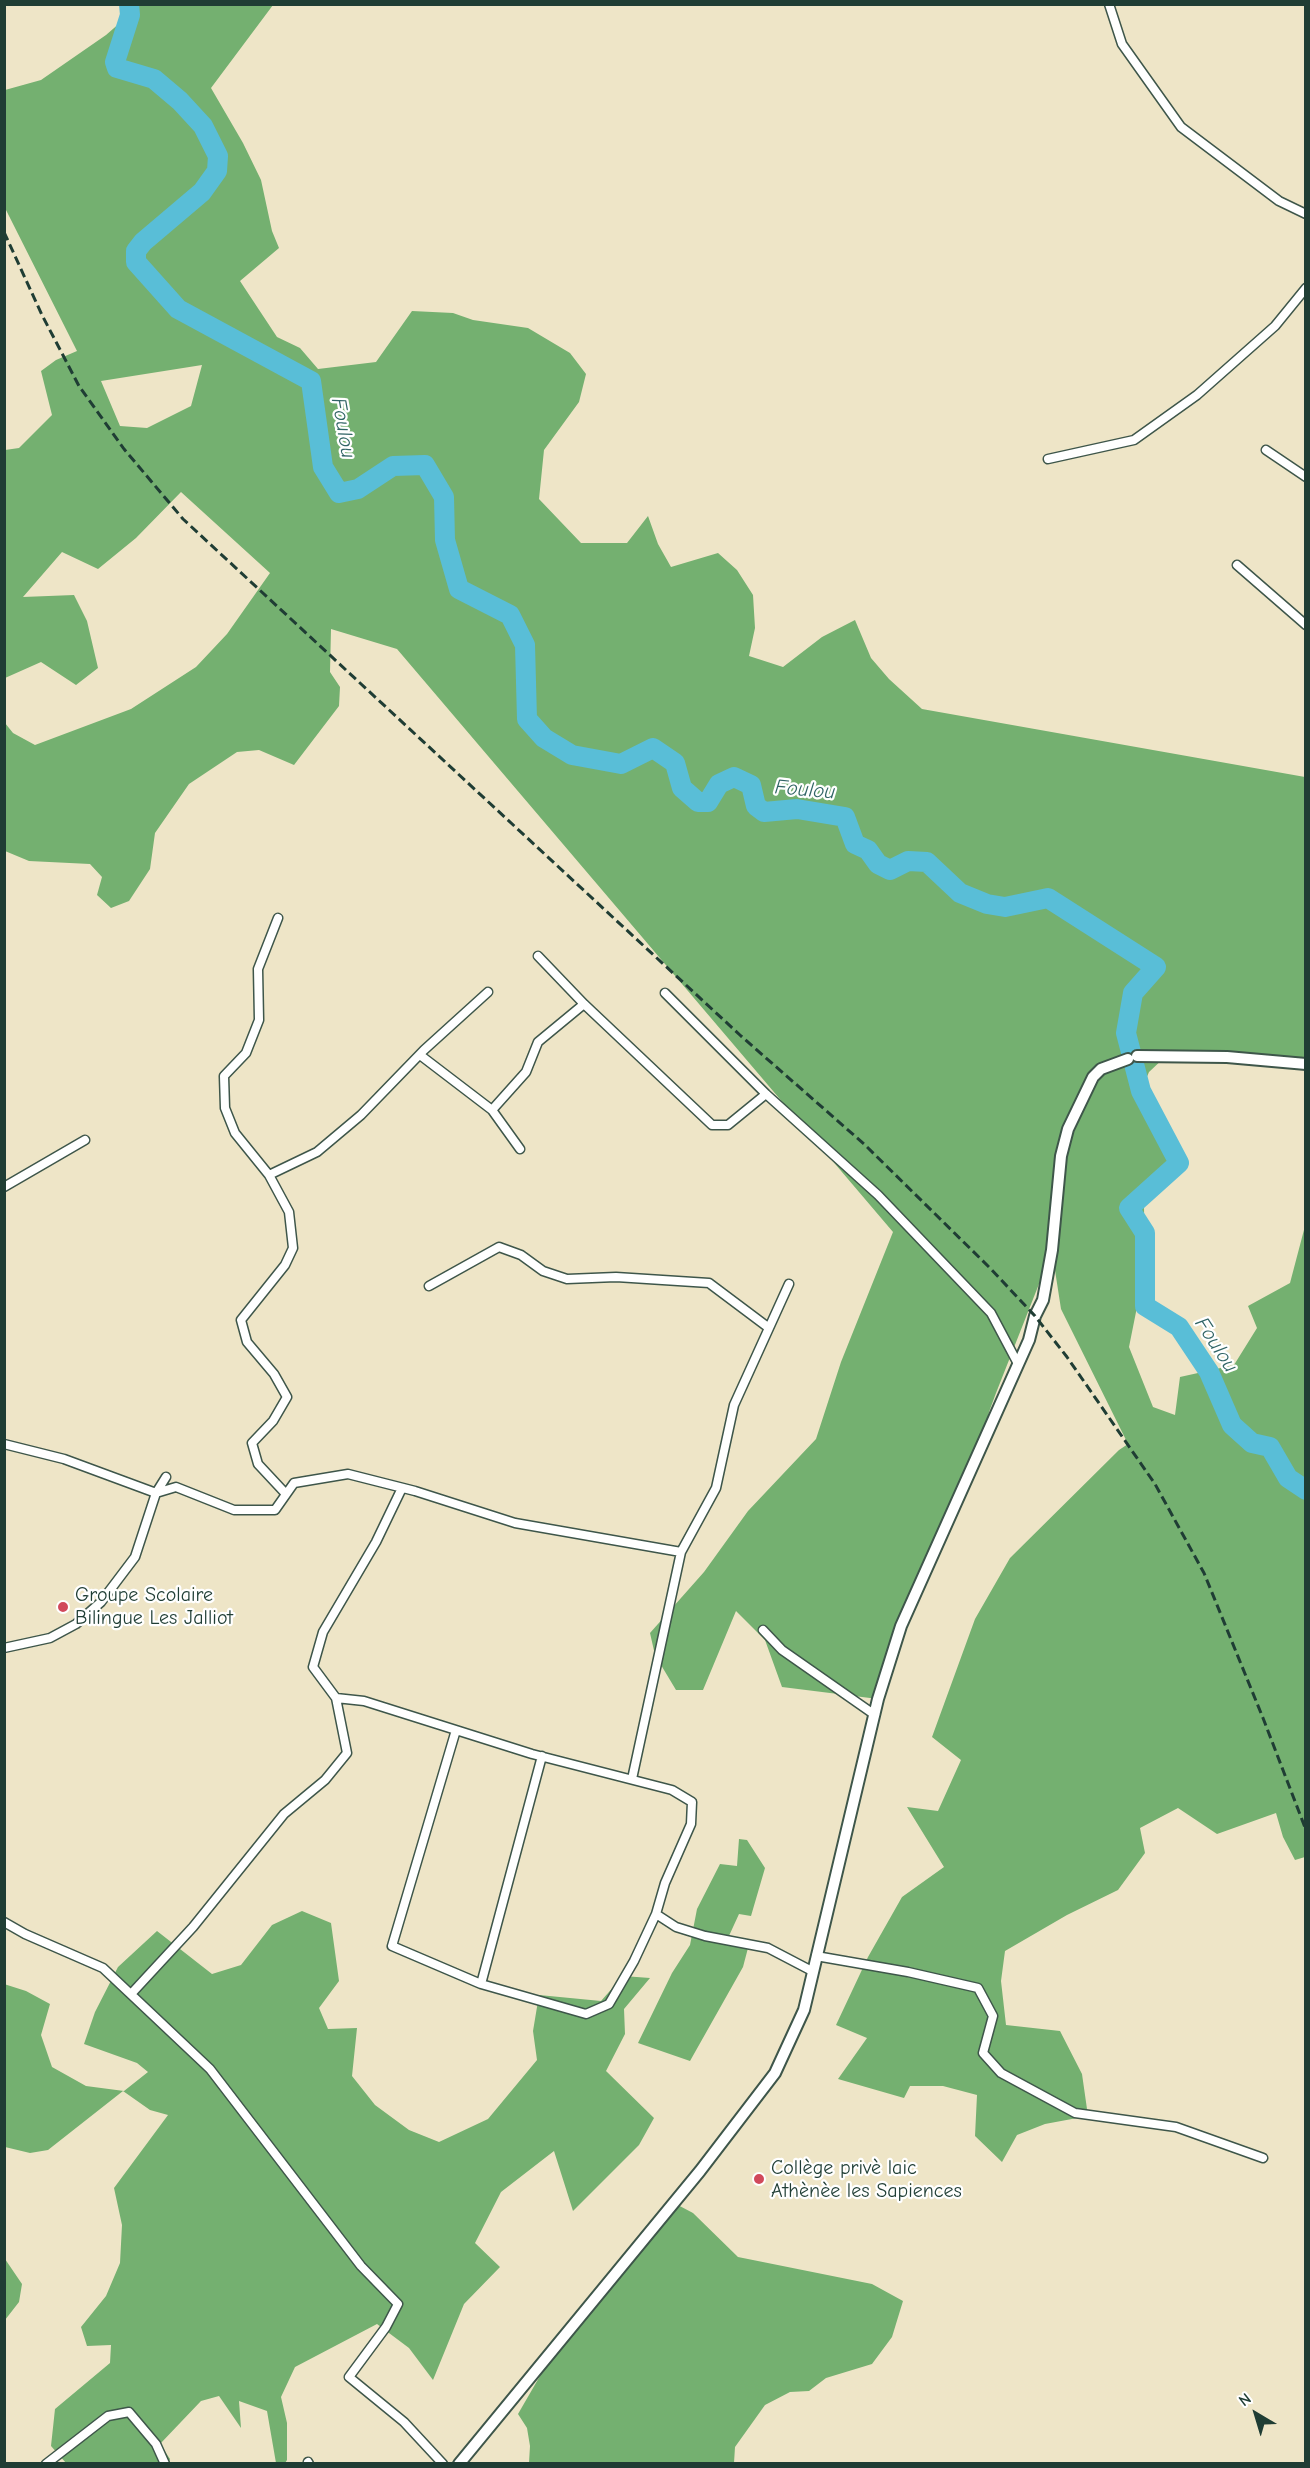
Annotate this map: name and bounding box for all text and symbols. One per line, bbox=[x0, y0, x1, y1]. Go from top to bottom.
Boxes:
water label: Foulou bbox=[325, 396, 361, 460]
water label: Foulou bbox=[774, 775, 836, 805]
water label: Foulou bbox=[1189, 1313, 1243, 1377]
place label: Groupe Scolaire Bilingue Les Jalliot bbox=[75, 1583, 233, 1630]
marker: Groupe Scolaire Bilingue Les Jalliot bbox=[56, 1600, 70, 1614]
place label: Collège privè laic Athènèe les Sapiences bbox=[771, 2156, 962, 2203]
marker: Collège privè laic Athènèe les Sapiences bbox=[752, 2172, 766, 2186]
north arrow bbox=[1226, 2384, 1286, 2444]
text: N bbox=[1235, 2390, 1255, 2410]

